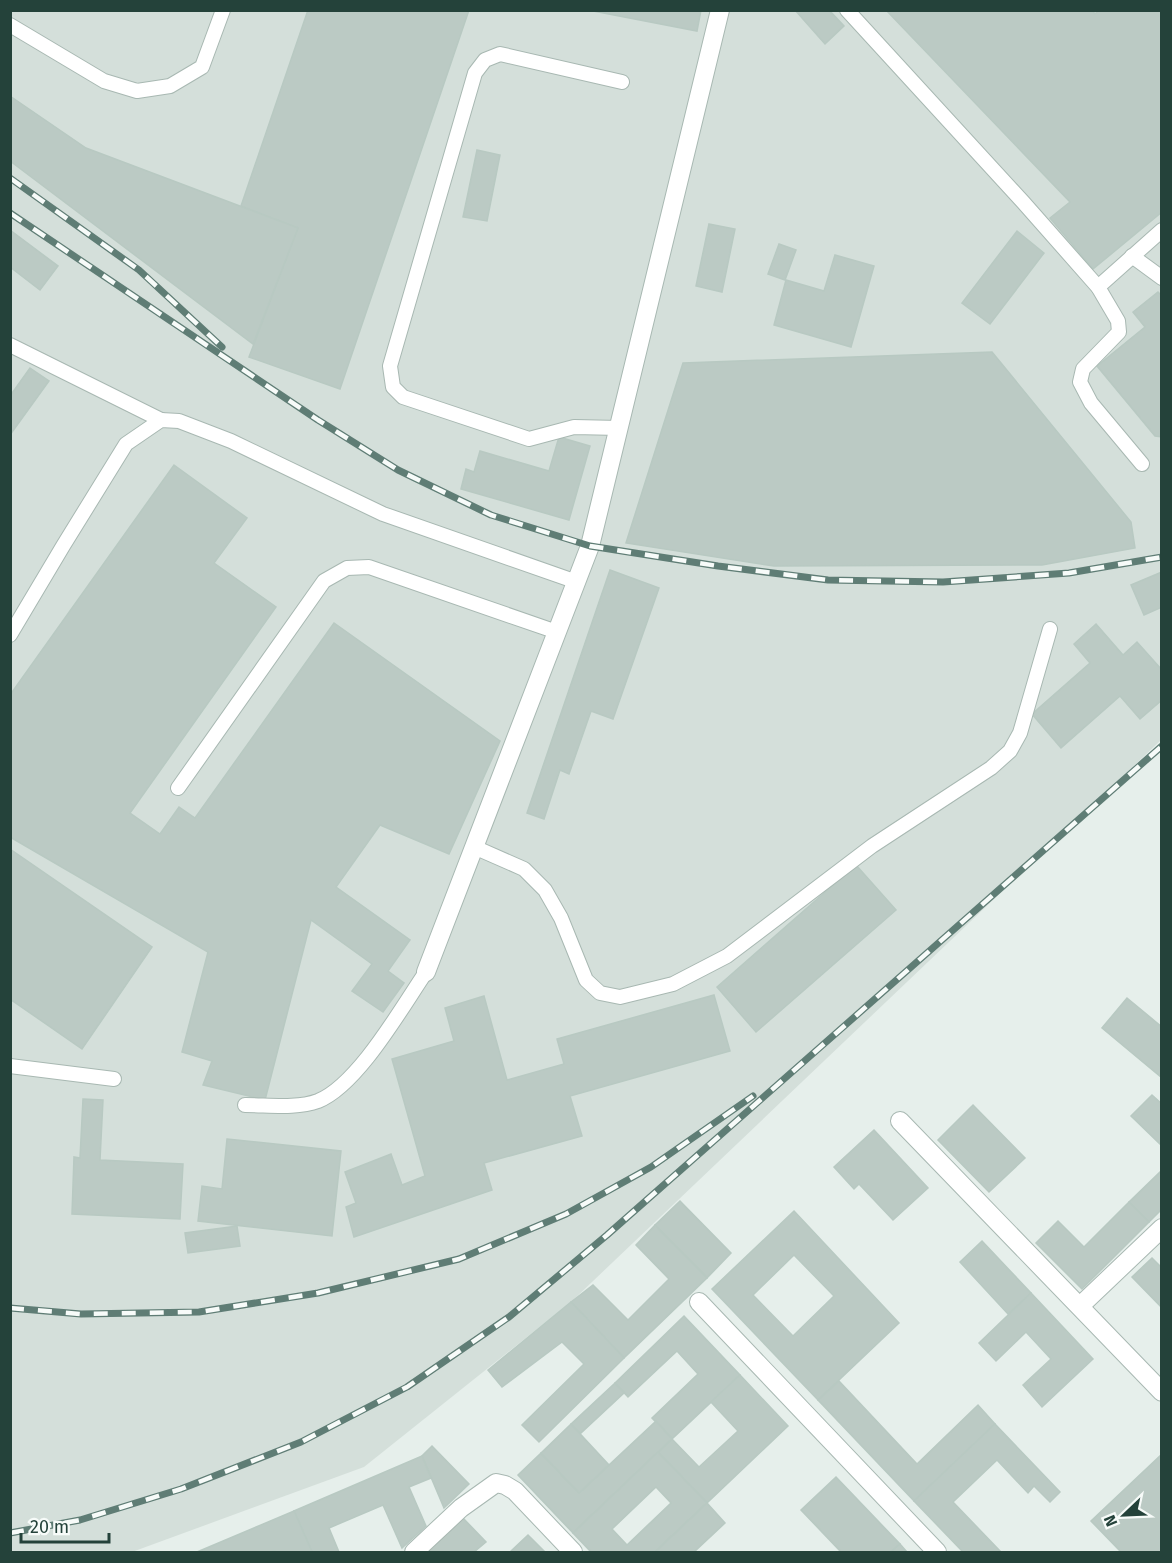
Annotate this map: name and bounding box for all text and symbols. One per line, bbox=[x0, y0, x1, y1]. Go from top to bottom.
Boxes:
north arrow bbox=[1094, 1485, 1154, 1545]
scale bar bbox=[21, 1506, 110, 1544]
text: N bbox=[1100, 1512, 1121, 1529]
text: 20 m bbox=[30, 1516, 69, 1538]

